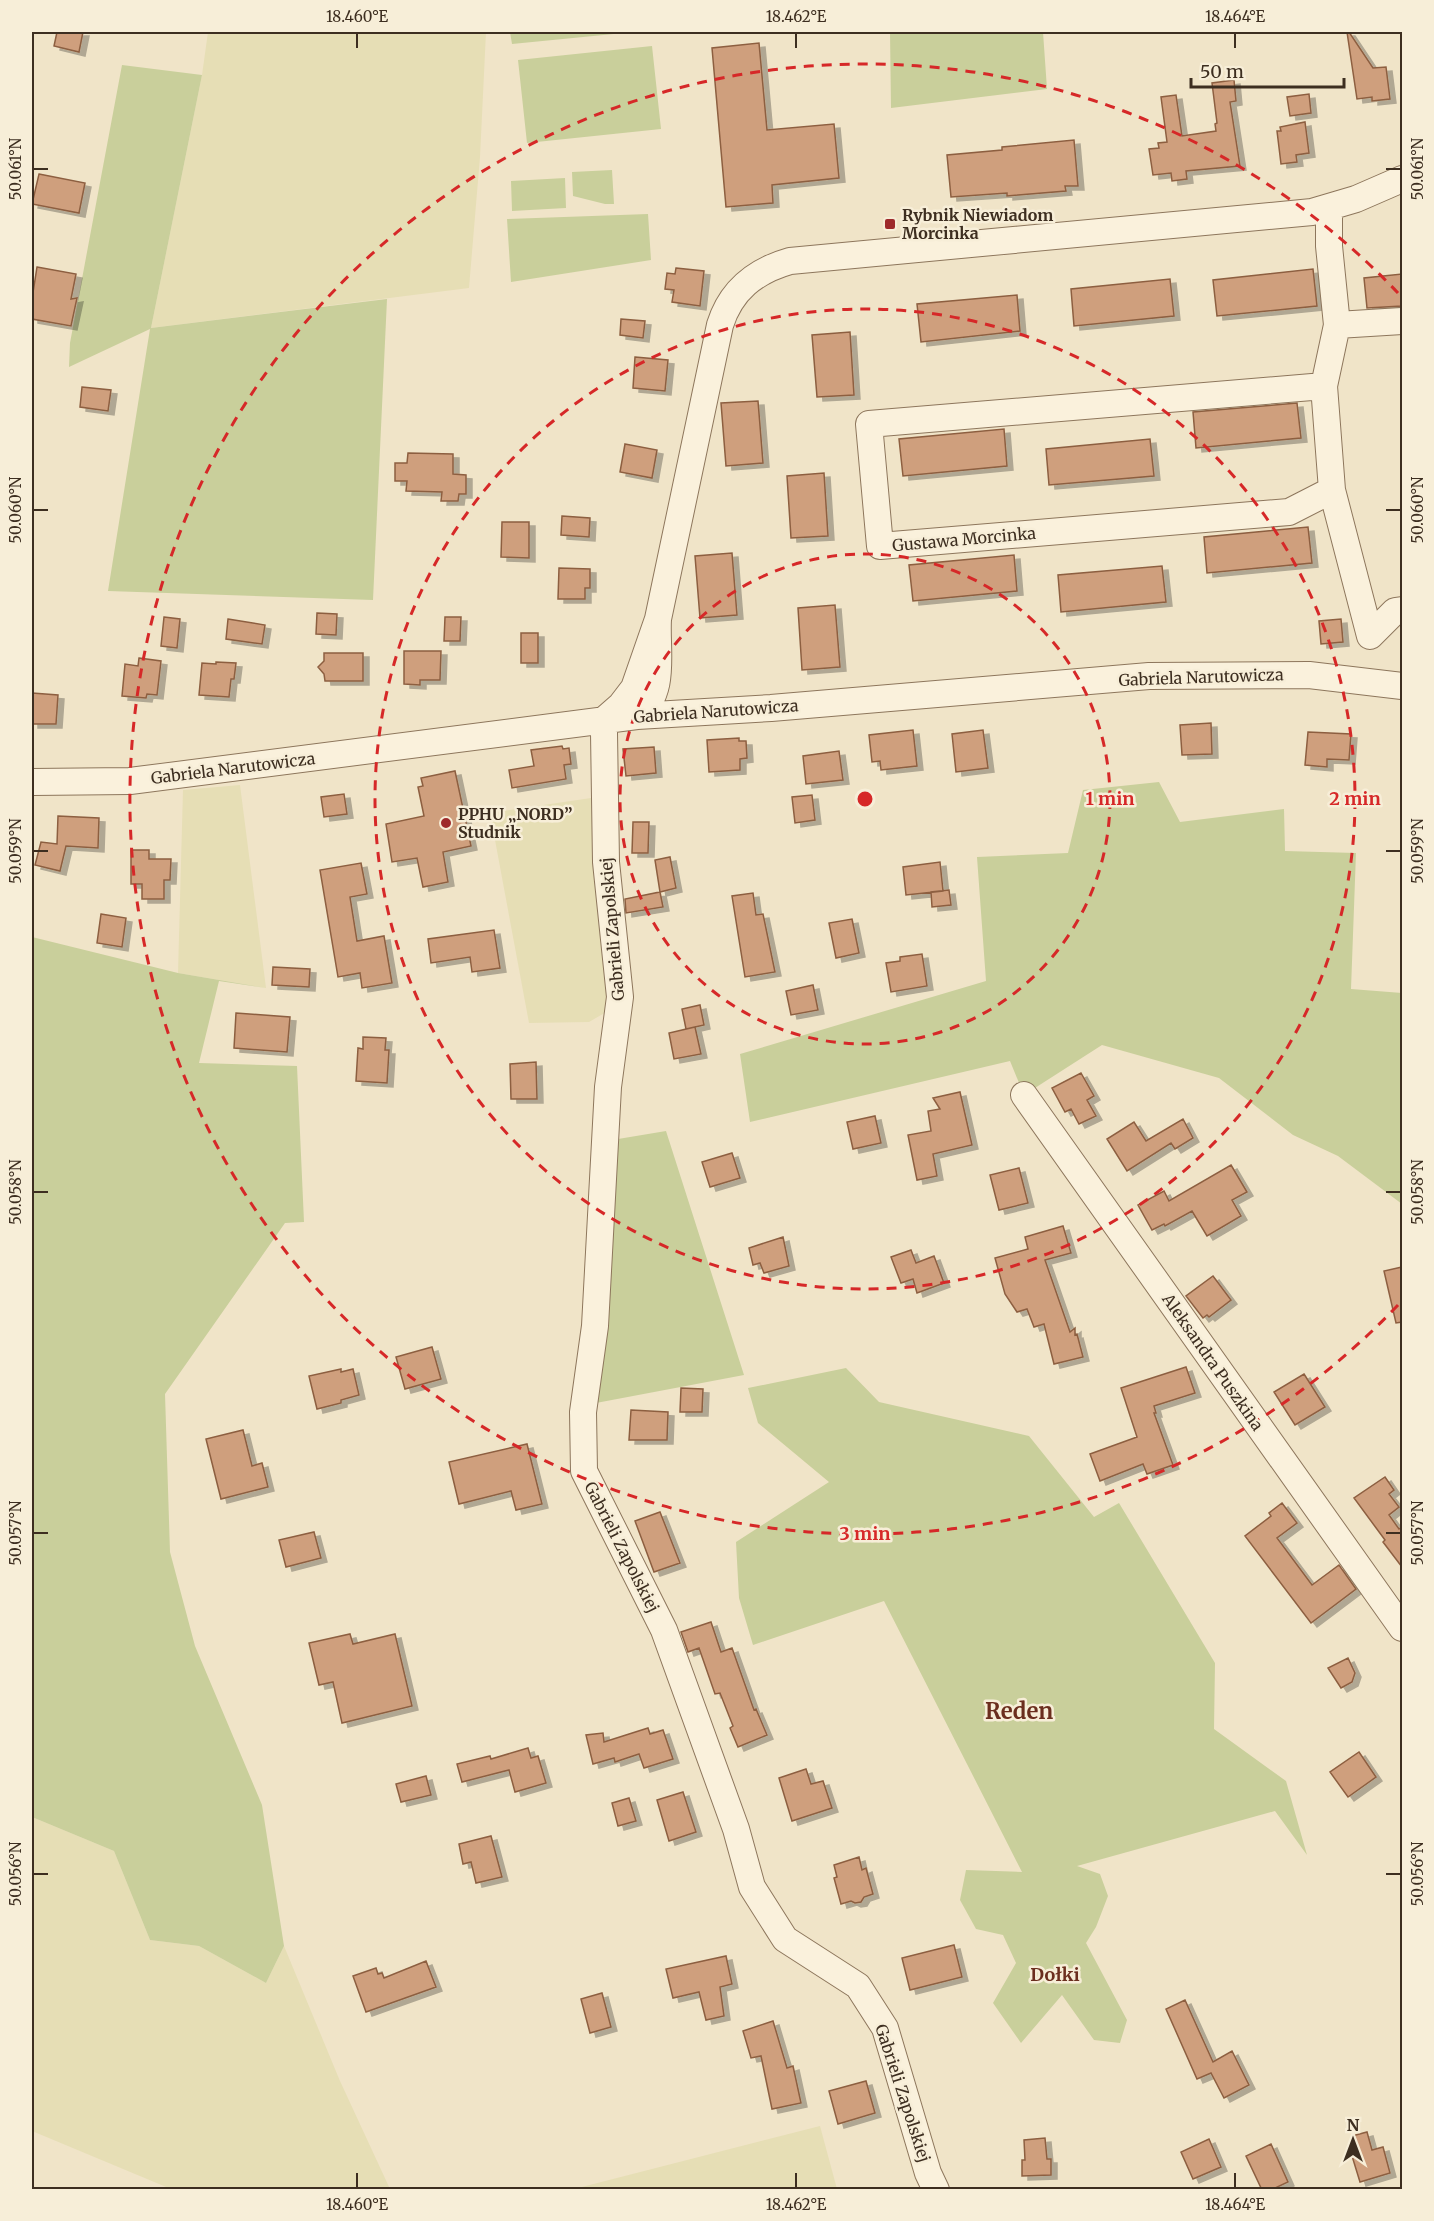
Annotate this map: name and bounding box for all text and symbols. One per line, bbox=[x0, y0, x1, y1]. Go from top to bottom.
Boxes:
text: 18.460°E bbox=[326, 7, 388, 26]
text: 18.462°E bbox=[766, 7, 827, 26]
text: 18.464°E bbox=[1205, 7, 1265, 26]
scale bar bbox=[1191, 51, 1344, 89]
text: 50 m bbox=[1200, 60, 1244, 83]
text: 50.061°N bbox=[6, 137, 25, 200]
text: 50.061°N bbox=[1408, 137, 1427, 200]
place label: Rybnik Niewiadom Morcinka bbox=[902, 205, 1053, 243]
marker: Rybnik Niewiadom Morcinka bbox=[883, 217, 897, 231]
text: 50.060°N bbox=[6, 476, 25, 543]
text: 50.060°N bbox=[1408, 476, 1427, 543]
street label: Gustawa Morcinka bbox=[891, 523, 1037, 555]
street label: Gabriela Narutowicza bbox=[1118, 664, 1284, 690]
street label: Gabriela Narutowicza bbox=[633, 695, 799, 727]
street label: Gabriela Narutowicza bbox=[150, 748, 317, 788]
text: 1 min bbox=[1085, 787, 1135, 810]
text: 2 min bbox=[1329, 787, 1381, 810]
centre of rings bbox=[855, 789, 875, 809]
place label: PPHU „NORD” Studnik bbox=[458, 804, 572, 842]
marker: PPHU „NORD” Studnik bbox=[439, 816, 453, 830]
text: 50.059°N bbox=[6, 818, 25, 884]
text: 50.059°N bbox=[1408, 818, 1427, 884]
street label: Gabrieli Zapolskiej bbox=[596, 856, 628, 1002]
text: 50.058°N bbox=[6, 1159, 25, 1225]
text: 50.058°N bbox=[1408, 1159, 1427, 1225]
street label: Aleksandra Puszkina bbox=[1158, 1289, 1268, 1435]
street label: Gabrieli Zapolskiej bbox=[580, 1478, 664, 1616]
text: 50.057°N bbox=[6, 1500, 25, 1565]
text: 50.057°N bbox=[1408, 1500, 1427, 1565]
text: 3 min bbox=[840, 1522, 890, 1545]
district label: Reden bbox=[985, 1697, 1053, 1725]
text: 50.056°N bbox=[6, 1841, 25, 1906]
text: 50.056°N bbox=[1408, 1841, 1427, 1906]
district label: Dołki bbox=[1030, 1963, 1080, 1986]
street label: Gabrieli Zapolskiej bbox=[871, 2021, 935, 2165]
north arrow bbox=[1323, 2110, 1383, 2170]
text: N bbox=[1347, 2115, 1360, 2135]
text: 18.460°E bbox=[326, 2195, 388, 2214]
text: 18.462°E bbox=[766, 2195, 827, 2214]
text: 18.464°E bbox=[1205, 2195, 1265, 2214]

